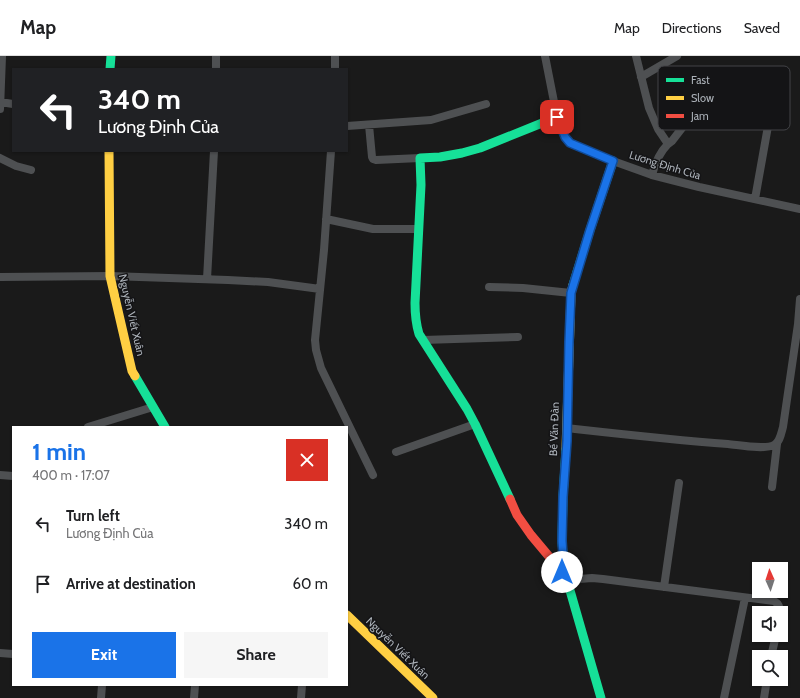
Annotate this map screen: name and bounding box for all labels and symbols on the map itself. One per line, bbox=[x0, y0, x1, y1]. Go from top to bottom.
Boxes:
legend bbox=[658, 66, 790, 130]
text: Fast bbox=[691, 73, 710, 87]
text: Slow bbox=[691, 91, 714, 105]
pin bbox=[540, 100, 574, 134]
text: Jam bbox=[690, 109, 709, 123]
street label: Lương Định Của bbox=[628, 147, 703, 183]
street label: Nguyễn Viết Xuân bbox=[116, 273, 148, 357]
street label: Bế Văn Đàn bbox=[546, 402, 562, 456]
position arrow bbox=[541, 551, 583, 593]
north arrow bbox=[752, 562, 788, 598]
street label: Nguyễn Viết Xuân bbox=[363, 614, 433, 682]

